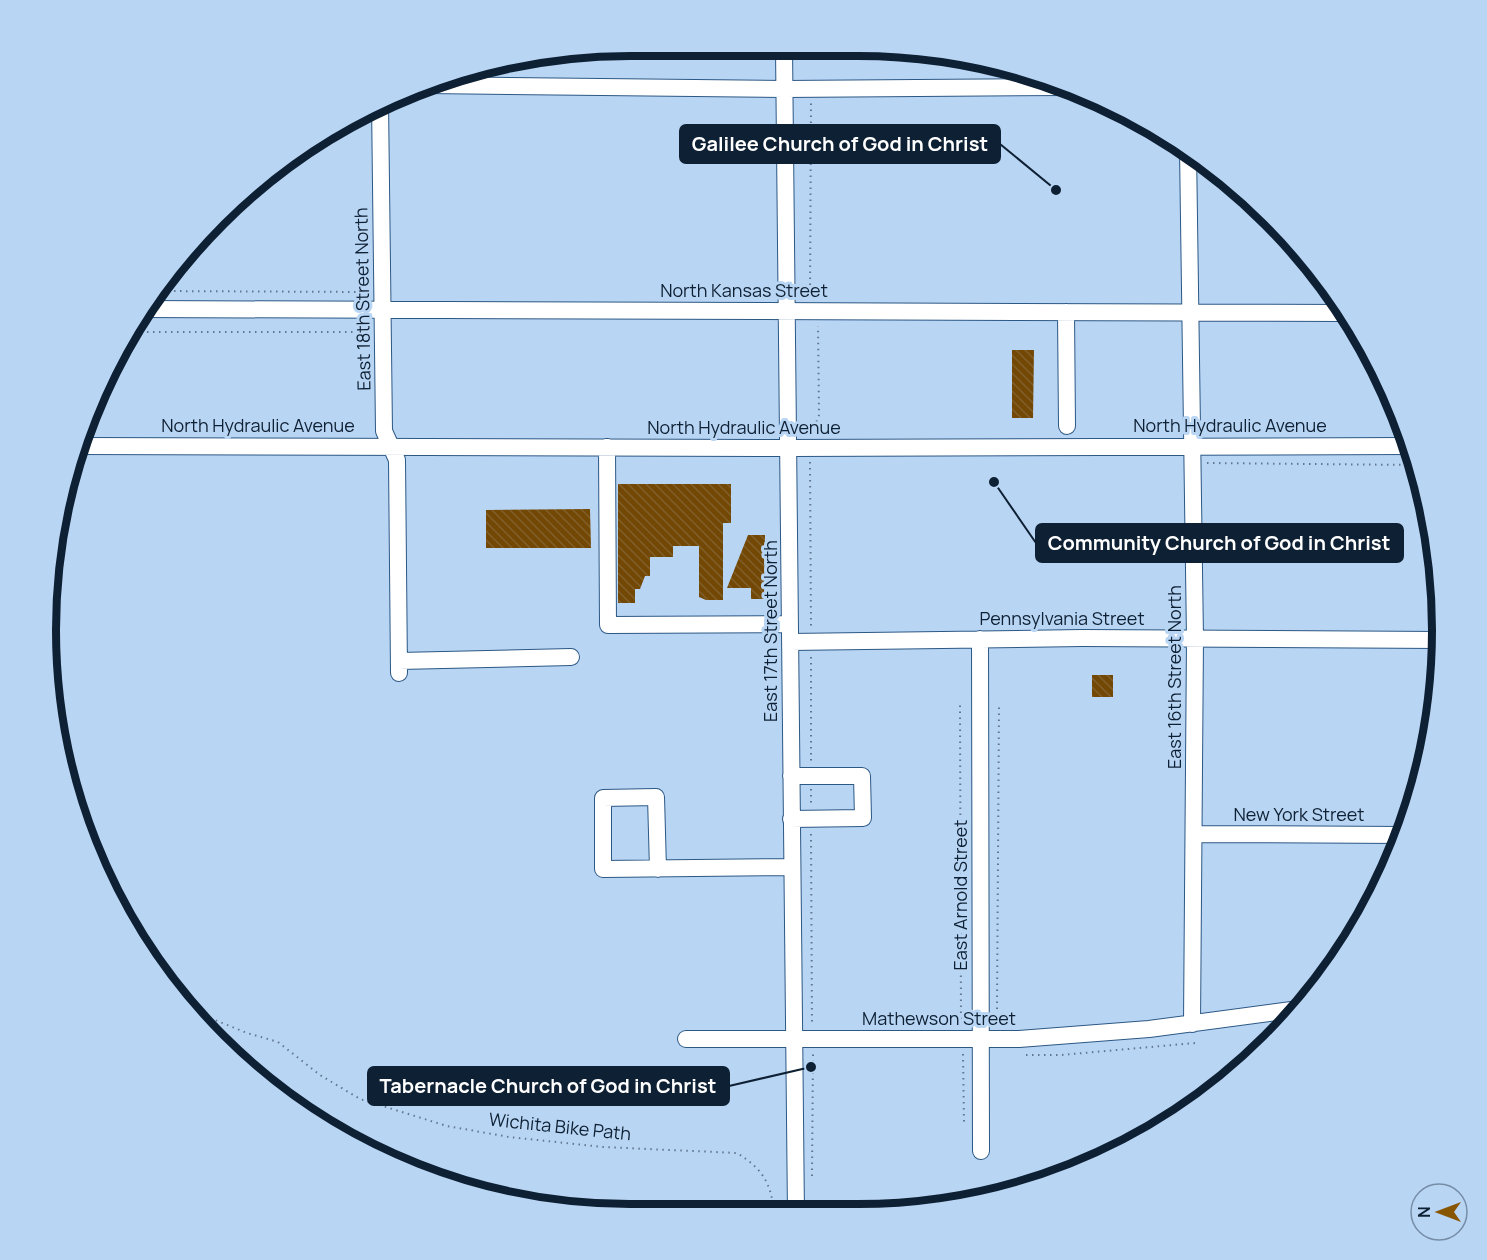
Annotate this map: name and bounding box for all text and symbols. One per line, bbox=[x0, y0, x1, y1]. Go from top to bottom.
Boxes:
callout: Galilee Church of God in Christ bbox=[680, 125, 1000, 163]
text: Galilee Church of God in Christ bbox=[692, 130, 988, 157]
street label: East 18th Street North bbox=[348, 207, 376, 391]
street label: North Kansas Street bbox=[660, 278, 828, 302]
street label: North Hydraulic Avenue bbox=[161, 413, 355, 437]
street label: North Hydraulic Avenue bbox=[1133, 413, 1327, 437]
street label: North Hydraulic Avenue bbox=[647, 415, 841, 439]
callout: Community Church of God in Christ bbox=[1036, 524, 1403, 562]
text: Community Church of God in Christ bbox=[1048, 529, 1390, 556]
street label: East 17th Street North bbox=[758, 540, 782, 722]
street label: East 16th Street North bbox=[1162, 585, 1186, 769]
street label: Pennsylvania Street bbox=[979, 606, 1145, 630]
street label: New York Street bbox=[1234, 802, 1365, 826]
street label: East Arnold Street bbox=[948, 819, 972, 971]
street label: Mathewson Street bbox=[862, 1006, 1016, 1030]
callout: Tabernacle Church of God in Christ bbox=[368, 1067, 729, 1105]
text: Tabernacle Church of God in Christ bbox=[380, 1072, 716, 1099]
street label: Wichita Bike Path bbox=[488, 1107, 632, 1145]
north arrow bbox=[1409, 1182, 1469, 1242]
text: N bbox=[1413, 1206, 1435, 1218]

